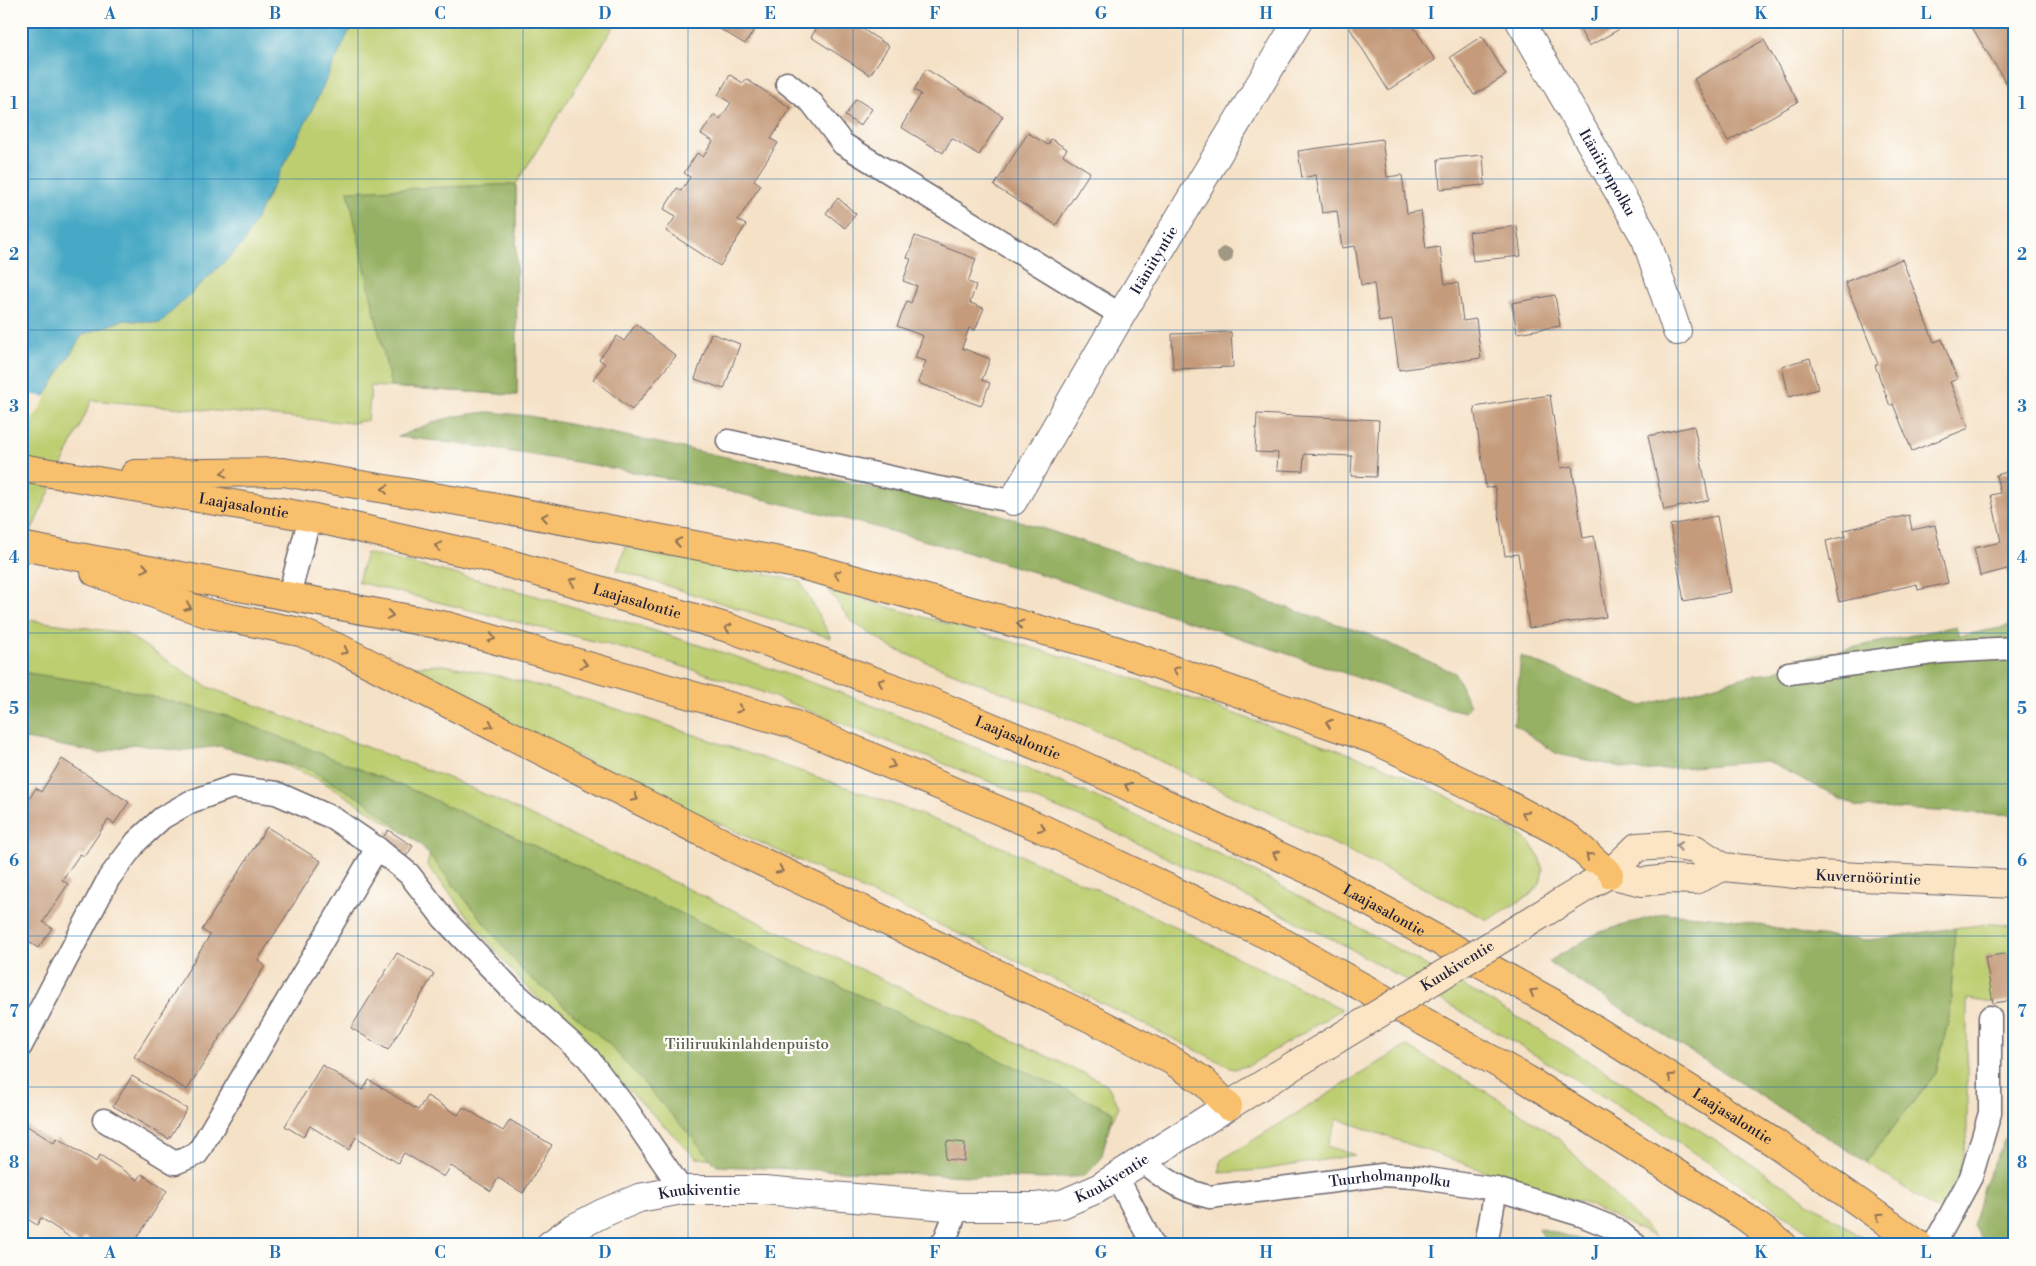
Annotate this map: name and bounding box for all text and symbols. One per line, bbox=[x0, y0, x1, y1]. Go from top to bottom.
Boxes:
text: A bbox=[103, 4, 116, 24]
text: B bbox=[269, 4, 281, 24]
text: C bbox=[434, 4, 446, 24]
text: D bbox=[599, 4, 612, 24]
text: E bbox=[764, 4, 776, 24]
text: F bbox=[929, 4, 941, 24]
text: G bbox=[1095, 4, 1108, 24]
text: H bbox=[1259, 4, 1273, 24]
text: I bbox=[1428, 4, 1434, 24]
text: J bbox=[1591, 4, 1599, 24]
text: K bbox=[1755, 4, 1769, 24]
text: L bbox=[1921, 4, 1932, 24]
text: 1 bbox=[10, 94, 18, 114]
text: 1 bbox=[2018, 94, 2026, 114]
street label: Itäniitynpolku bbox=[1575, 126, 1640, 220]
street label: Itäniityntie bbox=[1126, 222, 1182, 298]
text: 2 bbox=[9, 245, 19, 265]
text: 2 bbox=[2017, 245, 2027, 265]
text: 3 bbox=[9, 397, 19, 417]
text: 3 bbox=[2017, 397, 2027, 417]
one-way arrow bbox=[220, 468, 228, 478]
one-way arrow bbox=[381, 485, 389, 495]
street label: Laajasalontie bbox=[197, 489, 290, 523]
one-way arrow bbox=[541, 513, 550, 523]
one-way arrow bbox=[674, 538, 682, 548]
one-way arrow bbox=[434, 541, 442, 552]
text: 4 bbox=[9, 548, 20, 568]
text: 4 bbox=[2017, 548, 2028, 568]
one-way arrow bbox=[140, 563, 149, 573]
one-way arrow bbox=[834, 570, 842, 580]
one-way arrow bbox=[568, 577, 576, 587]
street label: Laajasalontie bbox=[591, 579, 684, 623]
one-way arrow bbox=[184, 601, 192, 611]
one-way arrow bbox=[386, 609, 395, 619]
one-way arrow bbox=[1016, 619, 1025, 630]
one-way arrow bbox=[724, 623, 732, 633]
one-way arrow bbox=[487, 633, 496, 643]
one-way arrow bbox=[340, 645, 349, 655]
one-way arrow bbox=[579, 658, 588, 669]
one-way arrow bbox=[1172, 666, 1181, 676]
one-way arrow bbox=[877, 678, 885, 688]
text: 5 bbox=[9, 699, 19, 719]
text: 5 bbox=[2017, 699, 2027, 719]
one-way arrow bbox=[736, 703, 744, 713]
street label: Laajasalontie bbox=[972, 712, 1064, 764]
one-way arrow bbox=[484, 719, 493, 729]
one-way arrow bbox=[1326, 719, 1334, 729]
one-way arrow bbox=[887, 759, 896, 770]
one-way arrow bbox=[1124, 782, 1133, 793]
one-way arrow bbox=[630, 792, 639, 802]
one-way arrow bbox=[1521, 810, 1530, 820]
one-way arrow bbox=[1037, 822, 1046, 833]
one-way arrow bbox=[1675, 842, 1683, 852]
one-way arrow bbox=[1272, 850, 1281, 860]
text: 6 bbox=[9, 851, 19, 871]
text: 6 bbox=[2017, 851, 2027, 871]
one-way arrow bbox=[1585, 853, 1594, 862]
one-way arrow bbox=[775, 864, 784, 875]
street label: Kuvernöörintie bbox=[1815, 865, 1921, 889]
street label: Laajasalontie bbox=[1340, 880, 1429, 941]
street label: Kuukiventie bbox=[1417, 936, 1498, 995]
one-way arrow bbox=[1529, 988, 1538, 998]
text: 7 bbox=[9, 1002, 19, 1022]
text: 7 bbox=[2017, 1002, 2027, 1022]
park label: Tiiliruukinlahdenpuisto bbox=[665, 1035, 829, 1054]
one-way arrow bbox=[1668, 1074, 1677, 1084]
street label: Laajasalontie bbox=[1689, 1084, 1776, 1149]
street label: Kuukiventie bbox=[1072, 1149, 1152, 1207]
text: 8 bbox=[9, 1153, 19, 1173]
text: 8 bbox=[2017, 1153, 2027, 1173]
street label: Tuurholmanpolku bbox=[1328, 1165, 1453, 1192]
street label: Kuukiventie bbox=[656, 1180, 741, 1204]
one-way arrow bbox=[1876, 1214, 1885, 1222]
text: A bbox=[103, 1243, 116, 1263]
text: B bbox=[269, 1243, 281, 1263]
text: C bbox=[434, 1243, 446, 1263]
text: D bbox=[599, 1243, 612, 1263]
text: E bbox=[764, 1243, 776, 1263]
text: F bbox=[929, 1243, 941, 1263]
text: G bbox=[1095, 1243, 1108, 1263]
text: H bbox=[1259, 1243, 1273, 1263]
text: I bbox=[1428, 1243, 1434, 1263]
text: J bbox=[1591, 1243, 1599, 1263]
text: K bbox=[1755, 1243, 1769, 1263]
text: L bbox=[1921, 1243, 1932, 1263]

